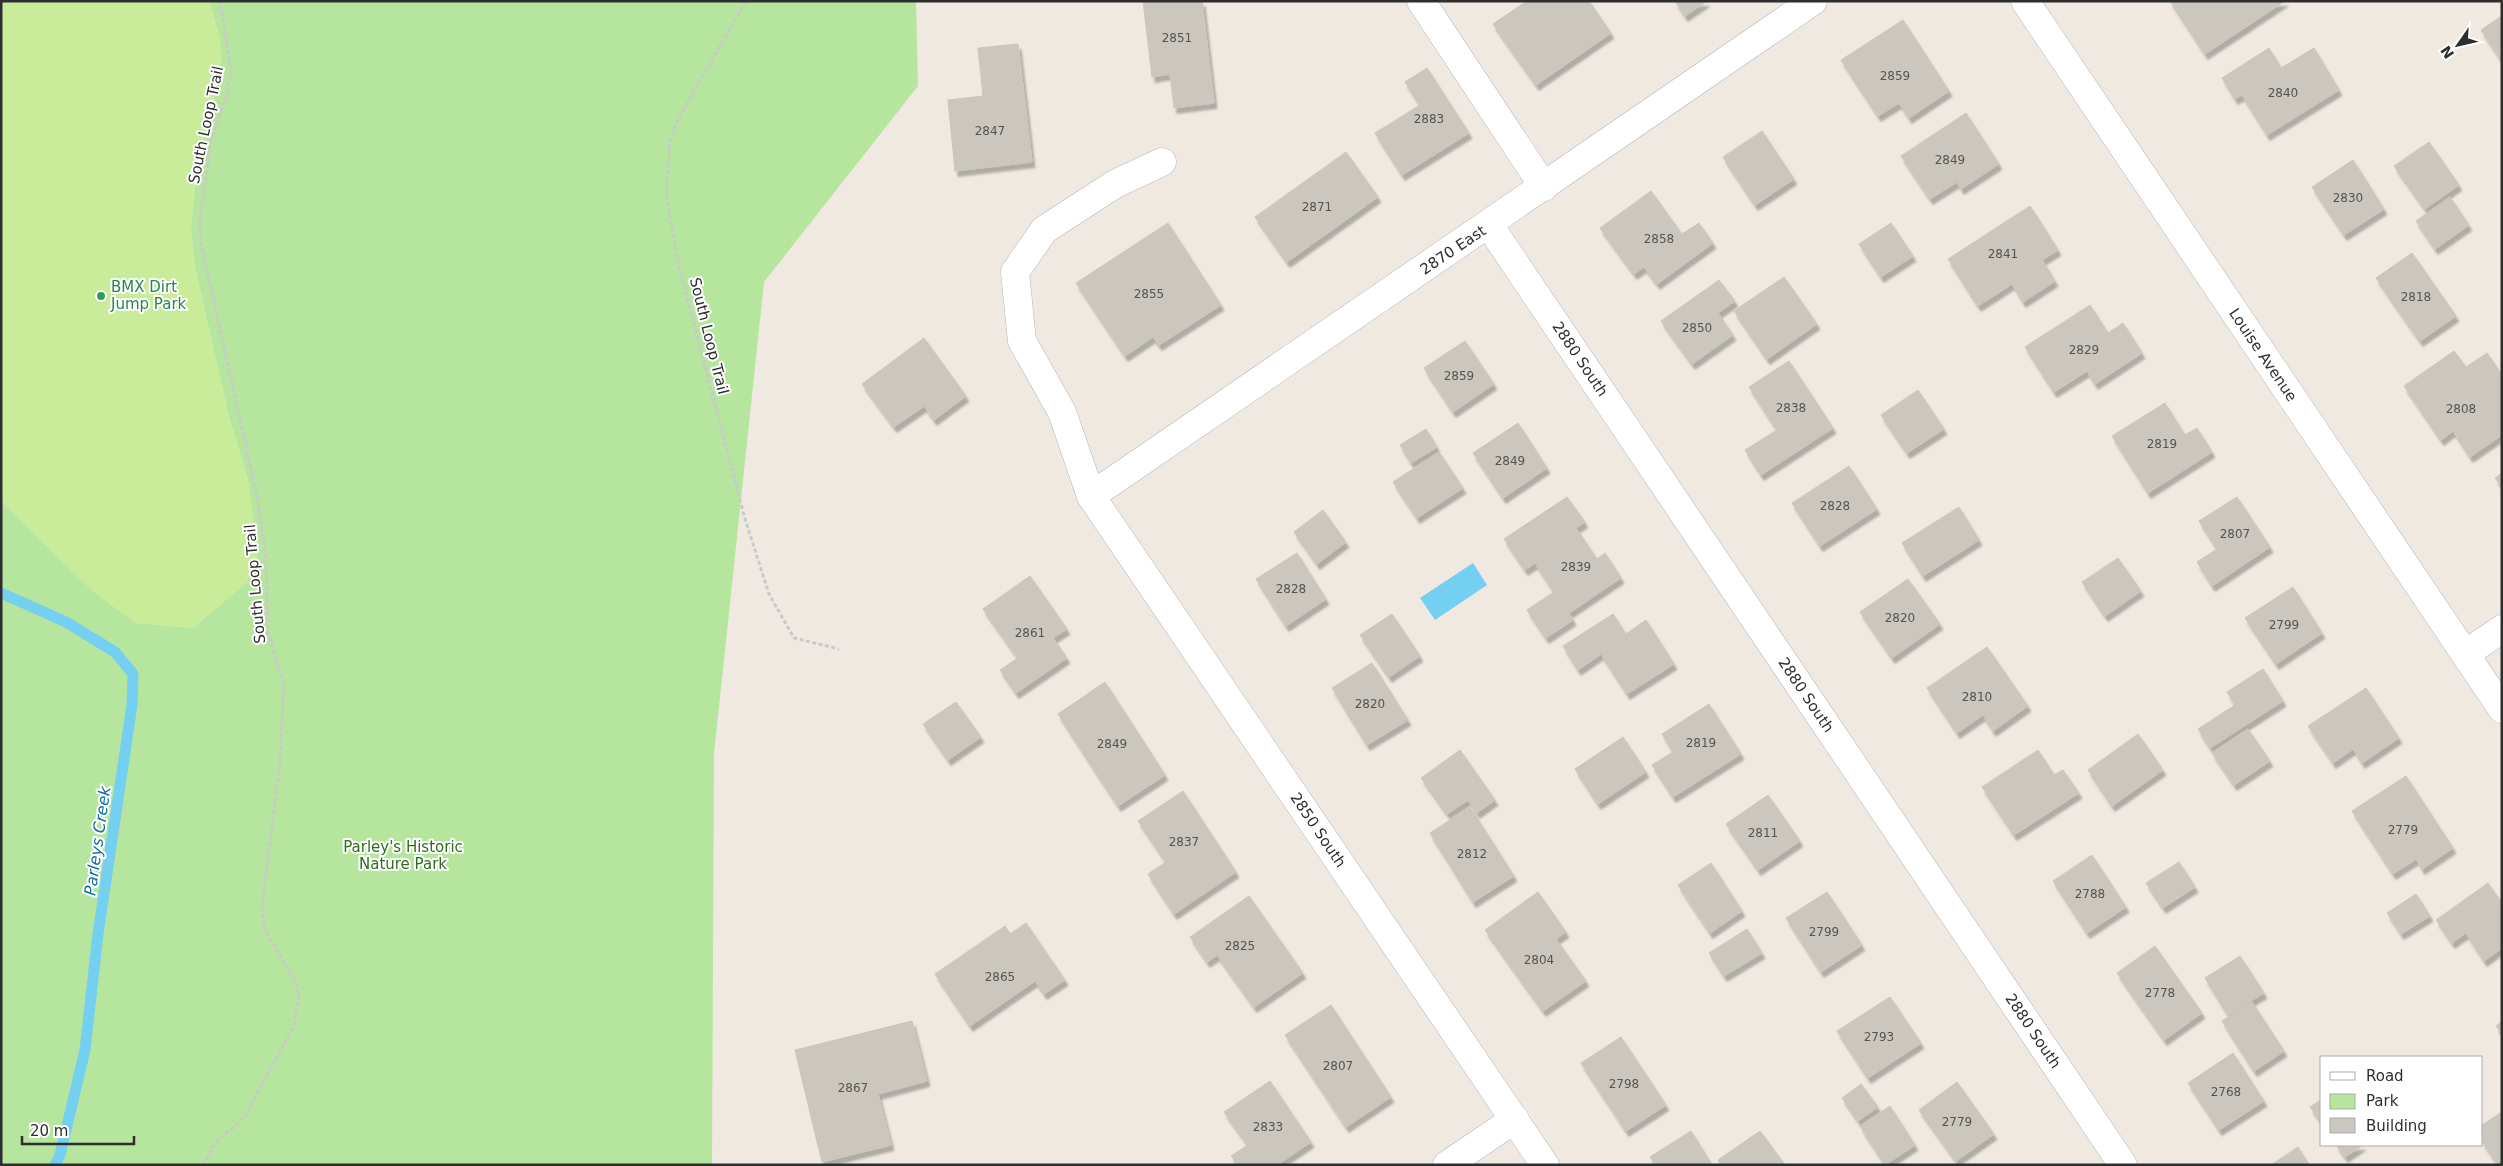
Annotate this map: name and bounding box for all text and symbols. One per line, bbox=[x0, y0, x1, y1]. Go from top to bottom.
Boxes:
north arrow bbox=[2433, 20, 2483, 70]
house number: 2851 bbox=[1162, 31, 1192, 45]
text: N bbox=[2437, 43, 2457, 62]
street label: South Loop Trail bbox=[185, 65, 227, 185]
house number: 2859 bbox=[1880, 69, 1910, 83]
house number: 2840 bbox=[2268, 86, 2298, 100]
house number: 2883 bbox=[1414, 112, 1444, 126]
house number: 2847 bbox=[975, 124, 1005, 138]
house number: 2849 bbox=[1935, 153, 1965, 167]
house number: 2830 bbox=[2333, 191, 2363, 205]
house number: 2871 bbox=[1302, 200, 1332, 214]
street label: 2870 East bbox=[1417, 221, 1489, 279]
house number: 2858 bbox=[1644, 232, 1674, 246]
house number: 2841 bbox=[1988, 247, 2018, 261]
street label: South Loop Trail bbox=[686, 276, 732, 396]
place label: BMX Dirt Jump Park bbox=[110, 278, 187, 313]
house number: 2855 bbox=[1134, 287, 1164, 301]
marker: BMX Dirt Jump Park bbox=[95, 290, 107, 302]
house number: 2818 bbox=[2401, 290, 2431, 304]
street label: Louise Avenue bbox=[2225, 305, 2301, 405]
street label: 2880 South bbox=[1548, 318, 1612, 400]
house number: 2850 bbox=[1682, 321, 1712, 335]
house number: 2829 bbox=[2069, 343, 2099, 357]
house number: 2859 bbox=[1444, 369, 1474, 383]
house number: 2838 bbox=[1776, 401, 1806, 415]
house number: 2808 bbox=[2446, 402, 2476, 416]
house number: 2819 bbox=[2147, 437, 2177, 451]
house number: 2849 bbox=[1495, 454, 1525, 468]
house number: 2828 bbox=[1820, 499, 1850, 513]
street label: South Loop Trail bbox=[241, 524, 269, 644]
house number: 2807 bbox=[2220, 527, 2250, 541]
house number: 2839 bbox=[1561, 560, 1591, 574]
house number: 2828 bbox=[1276, 582, 1306, 596]
house number: 2820 bbox=[1885, 611, 1915, 625]
house number: 2799 bbox=[2269, 618, 2299, 632]
house number: 2861 bbox=[1015, 626, 1045, 640]
street label: 2880 South bbox=[1774, 654, 1838, 736]
house number: 2810 bbox=[1962, 690, 1992, 704]
house number: 2820 bbox=[1355, 697, 1385, 711]
house number: 2819 bbox=[1686, 736, 1716, 750]
house number: 2849 bbox=[1097, 737, 1127, 751]
water label: Parleys Creek bbox=[80, 785, 115, 897]
street label: 2850 South bbox=[1286, 789, 1350, 871]
house number: 2779 bbox=[2388, 823, 2418, 837]
house number: 2811 bbox=[1748, 826, 1778, 840]
house number: 2837 bbox=[1169, 835, 1199, 849]
park label: Parley's Historic Nature Park bbox=[343, 838, 463, 873]
house number: 2812 bbox=[1457, 847, 1487, 861]
house number: 2788 bbox=[2075, 887, 2105, 901]
house number: 2799 bbox=[1809, 925, 1839, 939]
house number: 2825 bbox=[1225, 939, 1255, 953]
house number: 2804 bbox=[1524, 953, 1554, 967]
house number: 2865 bbox=[985, 970, 1015, 984]
house number: 2778 bbox=[2145, 986, 2175, 1000]
street label: 2880 South bbox=[2001, 990, 2065, 1072]
house number: 2793 bbox=[1864, 1030, 1894, 1044]
legend bbox=[2320, 1056, 2483, 1146]
house number: 2807 bbox=[1323, 1059, 1353, 1073]
text: Road bbox=[2366, 1067, 2404, 1085]
house number: 2798 bbox=[1609, 1077, 1639, 1091]
house number: 2867 bbox=[838, 1081, 868, 1095]
house number: 2768 bbox=[2211, 1085, 2241, 1099]
text: Park bbox=[2366, 1092, 2399, 1110]
scale bar bbox=[22, 1114, 135, 1146]
house number: 2779 bbox=[1942, 1115, 1972, 1129]
text: Building bbox=[2366, 1117, 2427, 1135]
house number: 2833 bbox=[1253, 1120, 1283, 1134]
text: 20 m bbox=[30, 1122, 68, 1140]

